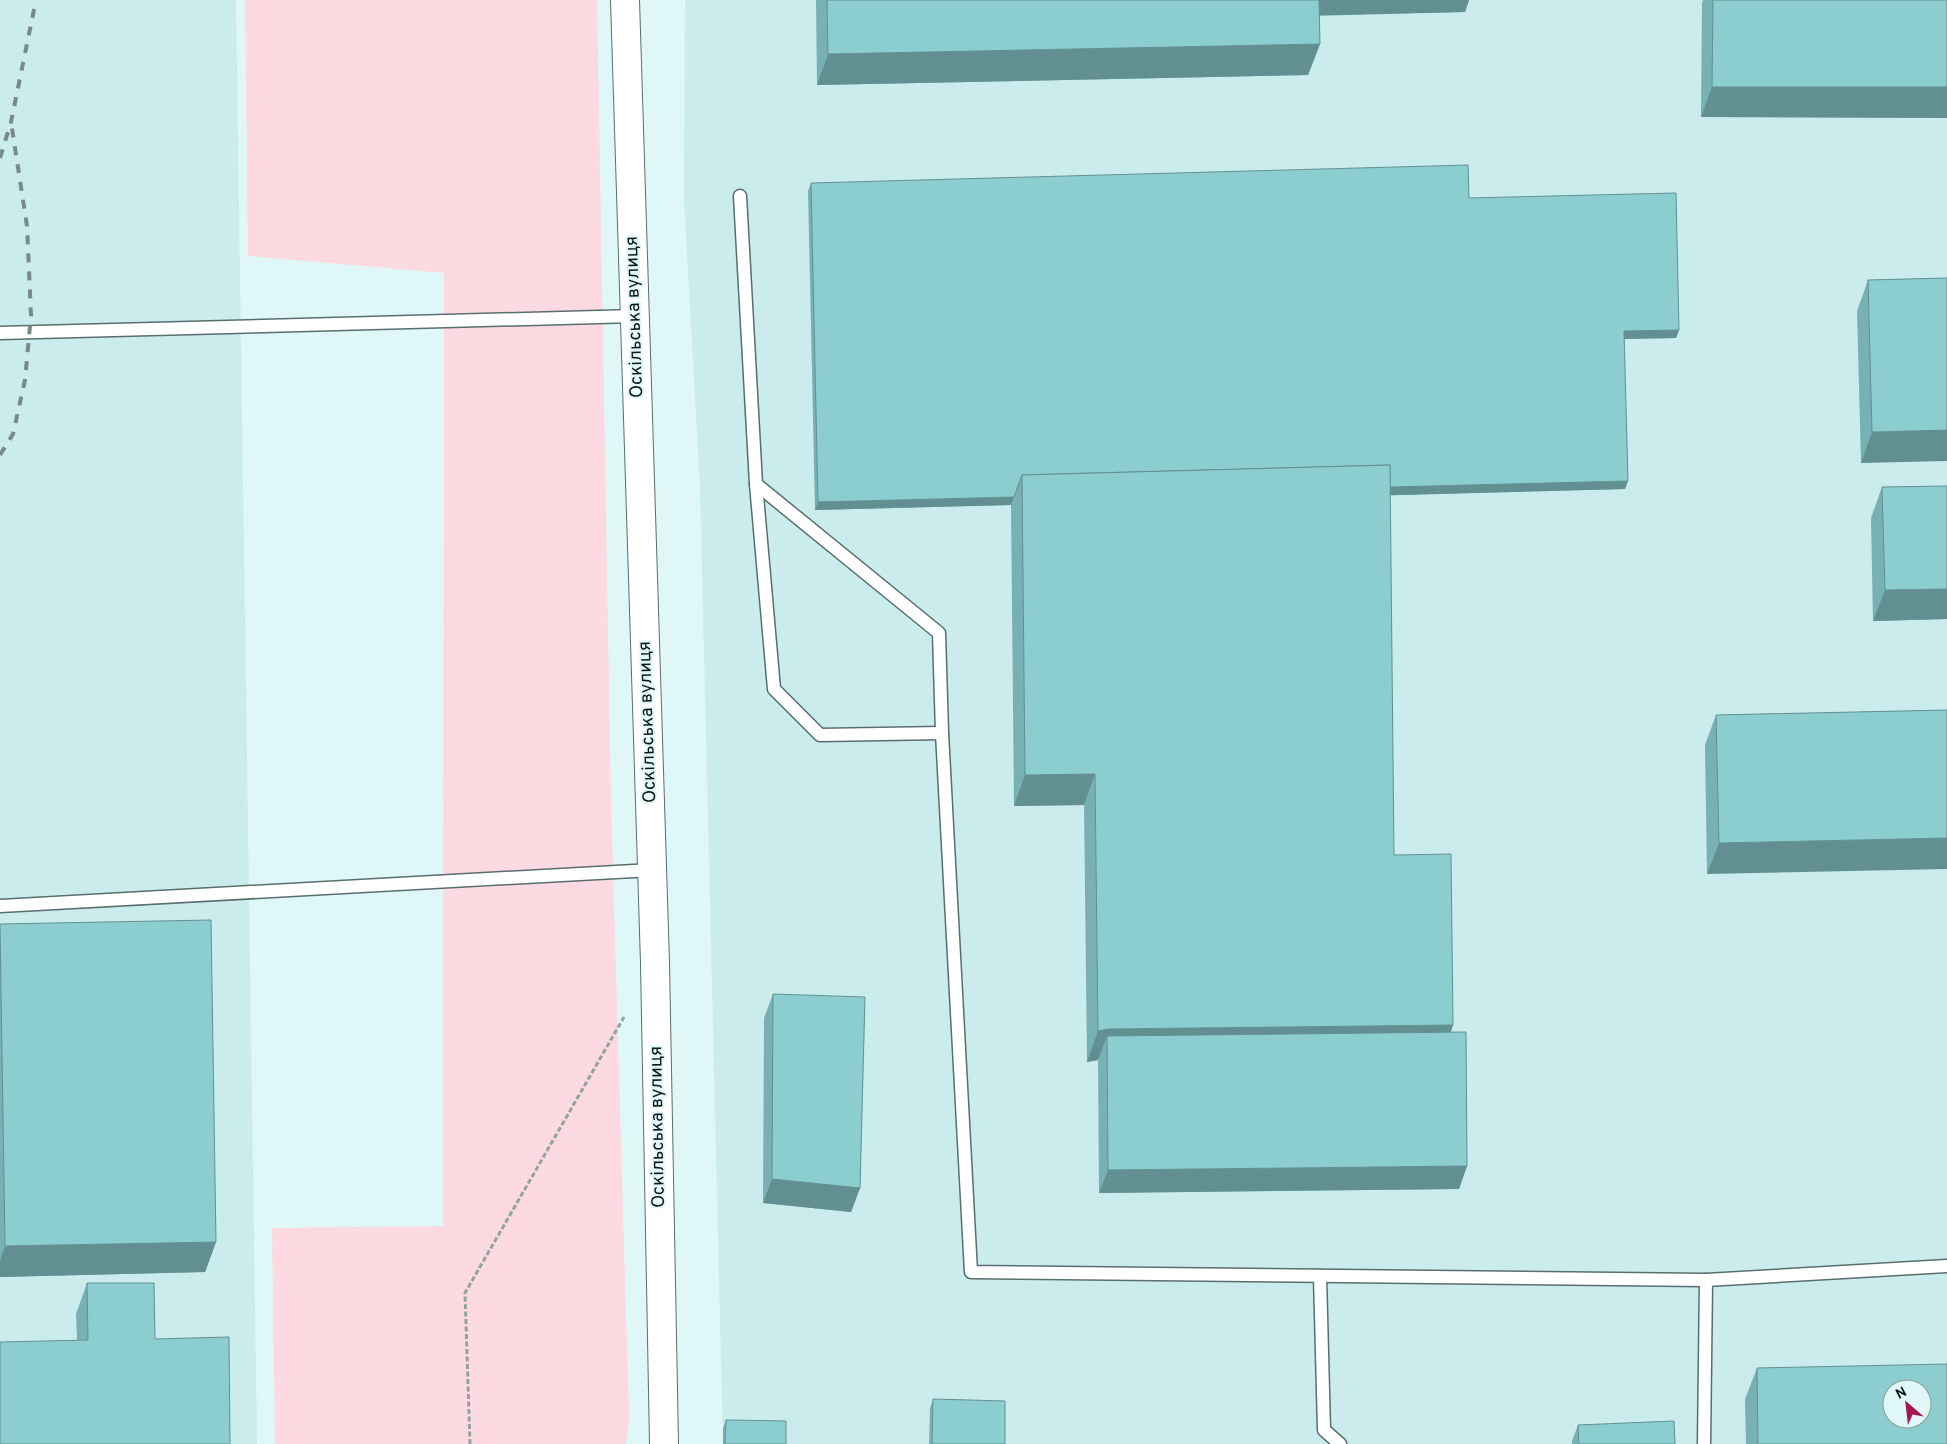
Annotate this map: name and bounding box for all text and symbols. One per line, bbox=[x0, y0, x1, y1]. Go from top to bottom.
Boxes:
street label: Оскільська вулиця bbox=[621, 236, 649, 398]
street label: Оскільська вулиця bbox=[634, 641, 662, 803]
street label: Оскільська вулиця bbox=[645, 1046, 671, 1208]
north arrow bbox=[1882, 1379, 1932, 1429]
text: N bbox=[1893, 1384, 1910, 1404]

